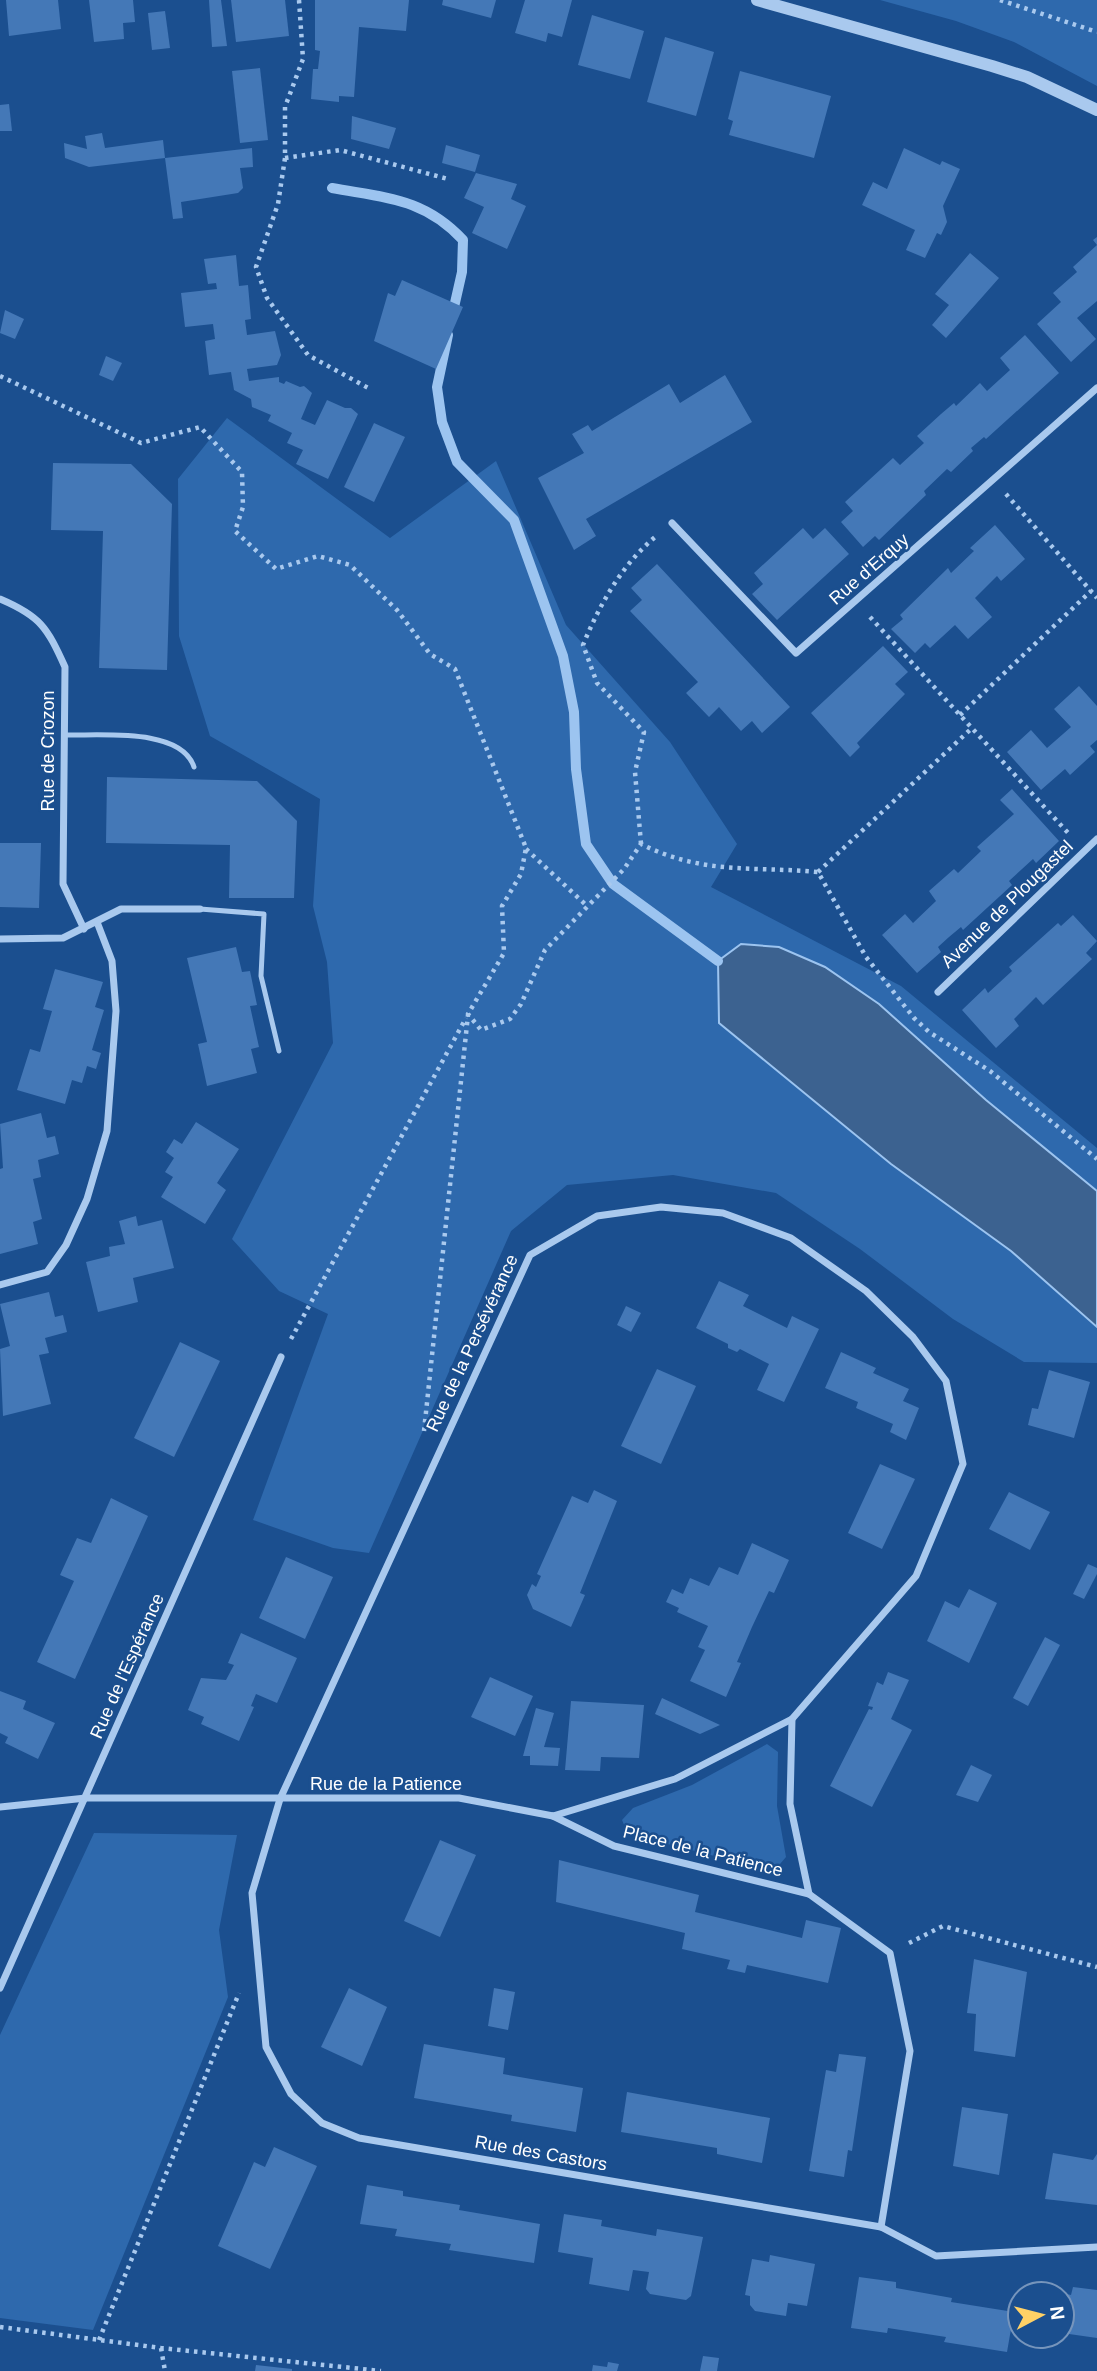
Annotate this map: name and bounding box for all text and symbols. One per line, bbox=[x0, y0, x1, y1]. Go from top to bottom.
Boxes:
street label: Rue d'Erquy bbox=[825, 529, 913, 609]
street label: Rue de Crozon bbox=[38, 690, 58, 812]
street label: Avenue de Plougastel bbox=[937, 836, 1077, 972]
street label: Rue de la Persévérance bbox=[422, 1251, 522, 1435]
street label: Rue de l'Espérance bbox=[86, 1590, 168, 1742]
street label: Rue de la Patience bbox=[310, 1774, 462, 1794]
street label: Place de la Patience bbox=[621, 1821, 785, 1881]
street label: Rue des Castors bbox=[473, 2132, 609, 2174]
north arrow bbox=[1006, 2280, 1076, 2350]
text: N bbox=[1046, 2305, 1069, 2321]

